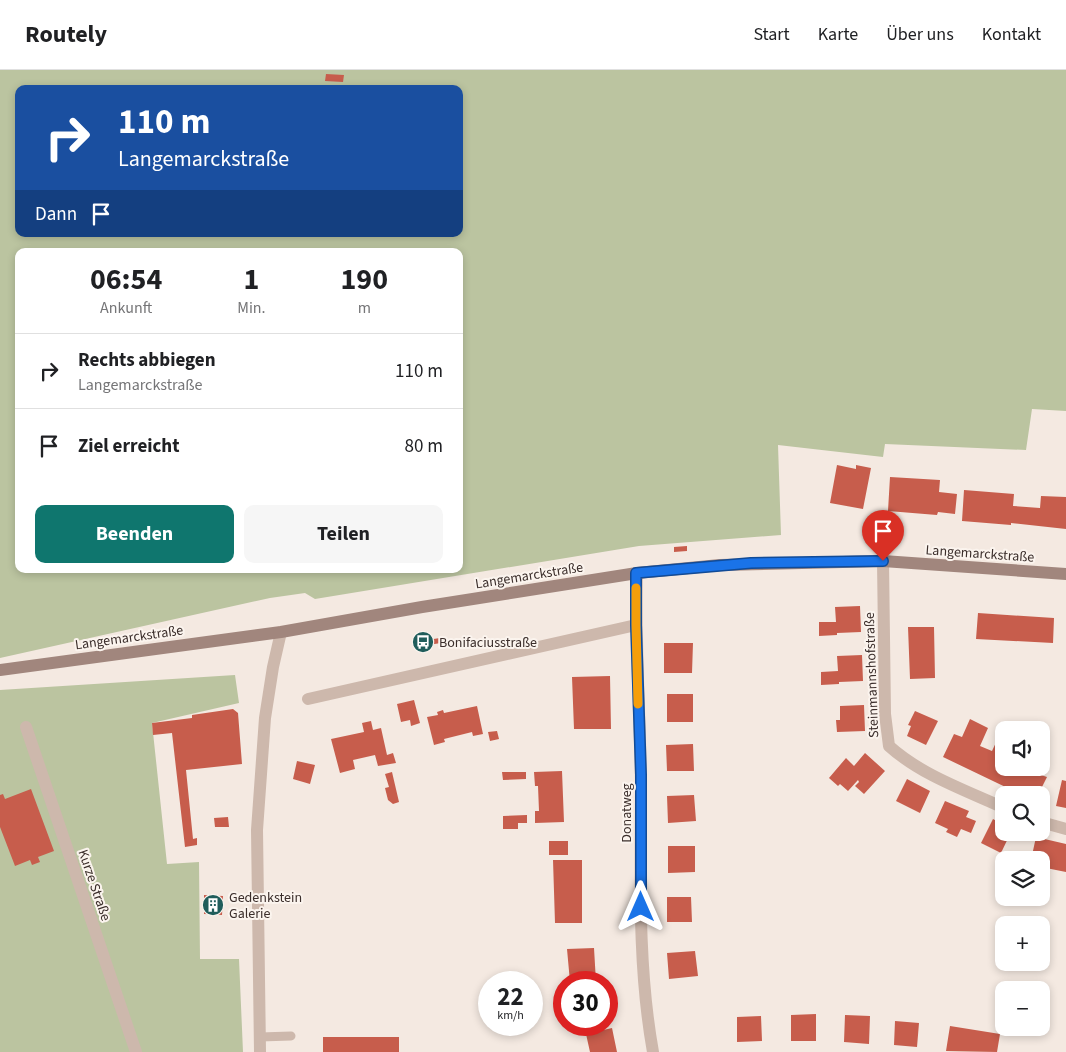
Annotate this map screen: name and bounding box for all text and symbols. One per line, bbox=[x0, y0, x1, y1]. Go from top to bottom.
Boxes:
text: Routely bbox=[25, 17, 107, 52]
text: Start bbox=[753, 22, 790, 47]
text: Karte bbox=[818, 22, 858, 47]
text: Über uns bbox=[886, 22, 954, 47]
text: Kontakt bbox=[982, 22, 1041, 47]
text: 110 m bbox=[118, 97, 210, 147]
icon: right bbox=[35, 105, 100, 170]
text: Langemarckstraße bbox=[118, 143, 289, 175]
icon: arrive bbox=[87, 200, 115, 228]
text: Dann bbox=[35, 201, 77, 228]
text: 06:54 bbox=[90, 258, 162, 301]
text: 1 bbox=[243, 258, 259, 301]
text: 190 bbox=[341, 258, 388, 301]
text: Ankunft bbox=[100, 297, 152, 319]
text: Min. bbox=[237, 297, 266, 319]
text: m bbox=[358, 297, 371, 319]
text: Rechts abbiegen bbox=[78, 347, 216, 374]
icon: right bbox=[35, 357, 63, 385]
text: 110 m bbox=[395, 358, 443, 385]
text: Langemarckstraße bbox=[78, 374, 203, 396]
icon: arrive bbox=[35, 432, 63, 460]
text: Ziel erreicht bbox=[78, 433, 179, 460]
text: 80 m bbox=[405, 433, 443, 460]
button: Beenden bbox=[35, 505, 234, 563]
button: Teilen bbox=[244, 505, 443, 563]
pin bbox=[862, 510, 904, 561]
icon: arrive bbox=[869, 517, 897, 545]
street label: Langemarckstraße bbox=[925, 540, 1035, 568]
street label: Langemarckstraße bbox=[474, 558, 585, 594]
street label: Steinmannshofstraße bbox=[860, 612, 884, 738]
street label: Langemarckstraße bbox=[74, 621, 185, 655]
bus stop icon: Bonifaciusstraße bbox=[411, 630, 435, 654]
place label: Bonifaciusstraße bbox=[439, 633, 537, 653]
map controls bbox=[995, 721, 1050, 1036]
button: sound bbox=[995, 721, 1050, 776]
street label: Donatweg bbox=[617, 783, 637, 843]
button: search bbox=[995, 786, 1050, 841]
street label: Kurze Straße bbox=[72, 847, 116, 924]
button: layers bbox=[995, 851, 1050, 906]
position arrow bbox=[614, 880, 666, 932]
place label: Gedenkstein Galerie bbox=[229, 888, 302, 924]
building icon: Gedenkstein Galerie bbox=[201, 893, 225, 917]
button: + bbox=[995, 916, 1050, 971]
speed limit sign: 30 bbox=[553, 971, 618, 1036]
text: 22 bbox=[497, 979, 524, 1015]
button: − bbox=[995, 981, 1050, 1036]
text: km/h bbox=[497, 1007, 524, 1024]

